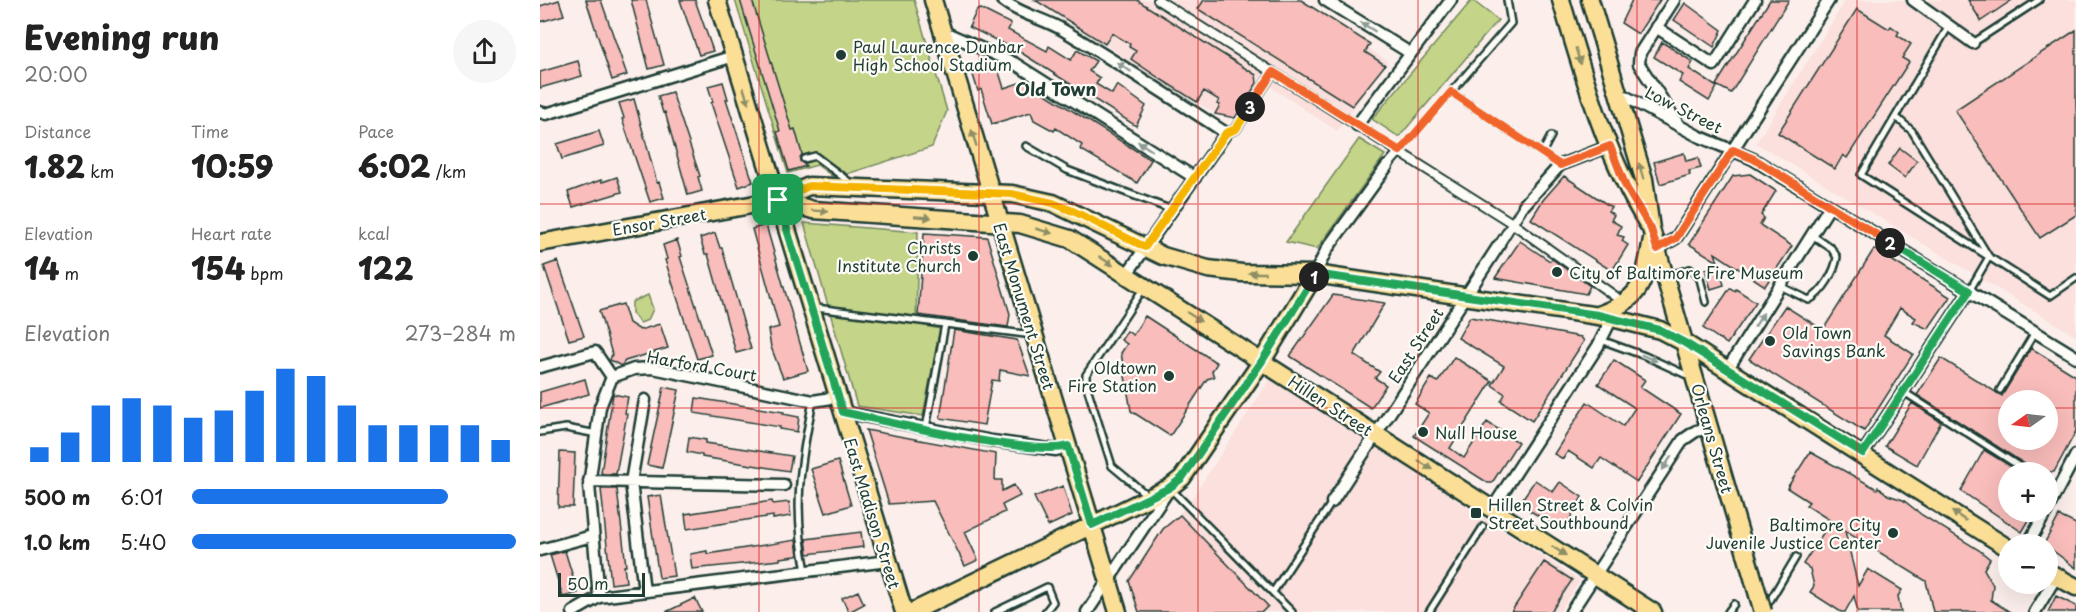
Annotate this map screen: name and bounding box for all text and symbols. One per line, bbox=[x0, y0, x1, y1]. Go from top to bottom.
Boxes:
text: Evening run bbox=[24, 11, 219, 61]
button: share bbox=[453, 20, 516, 83]
one-way arrow bbox=[1359, 21, 1376, 32]
place label: Paul Laurence Dunbar High School Stadium bbox=[853, 34, 1024, 76]
one-way arrow bbox=[1574, 47, 1583, 65]
marker: Paul Laurence Dunbar High School Stadium bbox=[834, 48, 848, 62]
text: 20:00 bbox=[24, 59, 88, 89]
one-way arrow bbox=[1116, 62, 1133, 73]
district label: Old Town bbox=[1015, 75, 1097, 102]
street label: Low Street bbox=[1641, 79, 1727, 139]
one-way arrow bbox=[742, 87, 751, 105]
pin: 3 bbox=[1235, 92, 1265, 122]
text: 3 bbox=[1245, 95, 1255, 119]
text: Distance bbox=[24, 119, 91, 143]
text: Time bbox=[191, 119, 229, 143]
text: Pace bbox=[358, 119, 394, 143]
one-way arrow bbox=[969, 129, 979, 147]
one-way arrow bbox=[1138, 140, 1154, 152]
text: 1.82 bbox=[24, 143, 85, 188]
text: 10:59 bbox=[191, 143, 273, 188]
text: 6:02 bbox=[358, 143, 431, 188]
text: km bbox=[85, 159, 114, 183]
text: /km bbox=[431, 159, 466, 183]
one-way arrow bbox=[1636, 162, 1646, 180]
pin bbox=[752, 174, 803, 225]
icon: arrive bbox=[761, 183, 794, 216]
street label: Ensor Street bbox=[610, 201, 708, 241]
one-way arrow bbox=[811, 206, 830, 215]
one-way arrow bbox=[913, 213, 932, 222]
street label: East Monument Street bbox=[988, 219, 1062, 393]
text: Elevation bbox=[24, 221, 93, 245]
text: Heart rate bbox=[191, 221, 272, 245]
text: kcal bbox=[358, 221, 390, 245]
one-way arrow bbox=[1035, 226, 1053, 236]
pin: 2 bbox=[1875, 228, 1905, 258]
text: 2 bbox=[1884, 231, 1896, 255]
place label: Christs Institute Church bbox=[837, 235, 961, 277]
text: 14 bbox=[24, 245, 59, 290]
text: 154 bbox=[191, 245, 245, 290]
text: 122 bbox=[358, 245, 414, 290]
marker: Christs Institute Church bbox=[966, 249, 980, 263]
one-way arrow bbox=[1098, 255, 1114, 266]
place label: City of Baltimore Fire Museum bbox=[1569, 260, 1804, 284]
text: m bbox=[59, 261, 79, 285]
text: bpm bbox=[245, 261, 284, 285]
pin: 1 bbox=[1299, 262, 1329, 292]
text: 1 bbox=[1310, 265, 1318, 289]
marker: City of Baltimore Fire Museum bbox=[1550, 265, 1564, 279]
one-way arrow bbox=[1247, 268, 1266, 278]
street label: East Street bbox=[1382, 302, 1448, 388]
one-way arrow bbox=[1186, 312, 1202, 323]
one-way arrow bbox=[1753, 312, 1764, 328]
text: Elevation bbox=[24, 318, 110, 348]
text: 273–284 m bbox=[404, 318, 516, 348]
place label: Old Town Savings Bank bbox=[1782, 320, 1886, 362]
marker: Old Town Savings Bank bbox=[1763, 334, 1777, 348]
street label: Harford Court bbox=[645, 344, 759, 387]
one-way arrow bbox=[1641, 353, 1659, 363]
place label: Oldtown Fire Station bbox=[1068, 355, 1157, 397]
marker: Oldtown Fire Station bbox=[1162, 369, 1176, 383]
street label: Hillen Street bbox=[1284, 369, 1378, 442]
street label: Orleans Street bbox=[1686, 380, 1740, 496]
north arrow bbox=[1998, 390, 2058, 450]
map controls bbox=[1998, 390, 2058, 594]
place label: Null House bbox=[1435, 420, 1518, 444]
marker: Null House bbox=[1416, 425, 1430, 439]
street label: East Madison Street bbox=[839, 435, 908, 592]
one-way arrow bbox=[1662, 455, 1673, 471]
one-way arrow bbox=[1417, 460, 1433, 471]
button: + bbox=[1998, 462, 2058, 522]
text: 500 m bbox=[24, 482, 91, 512]
text: 6:01 bbox=[120, 482, 163, 512]
place label: Hillen Street & Colvin Street Southbound bbox=[1488, 492, 1653, 534]
marker: Hillen Street & Colvin Street Southbound bbox=[1469, 506, 1483, 520]
one-way arrow bbox=[1952, 510, 1968, 522]
place label: Baltimore City Juvenile Justice Center bbox=[1706, 512, 1882, 554]
marker: Baltimore City Juvenile Justice Center bbox=[1886, 526, 1900, 540]
text: 1.0 km bbox=[24, 527, 91, 557]
text: 5:40 bbox=[120, 527, 166, 557]
button: − bbox=[1998, 534, 2058, 594]
one-way arrow bbox=[1551, 546, 1568, 557]
scale bar bbox=[558, 570, 645, 598]
text: 50 m bbox=[567, 571, 608, 595]

